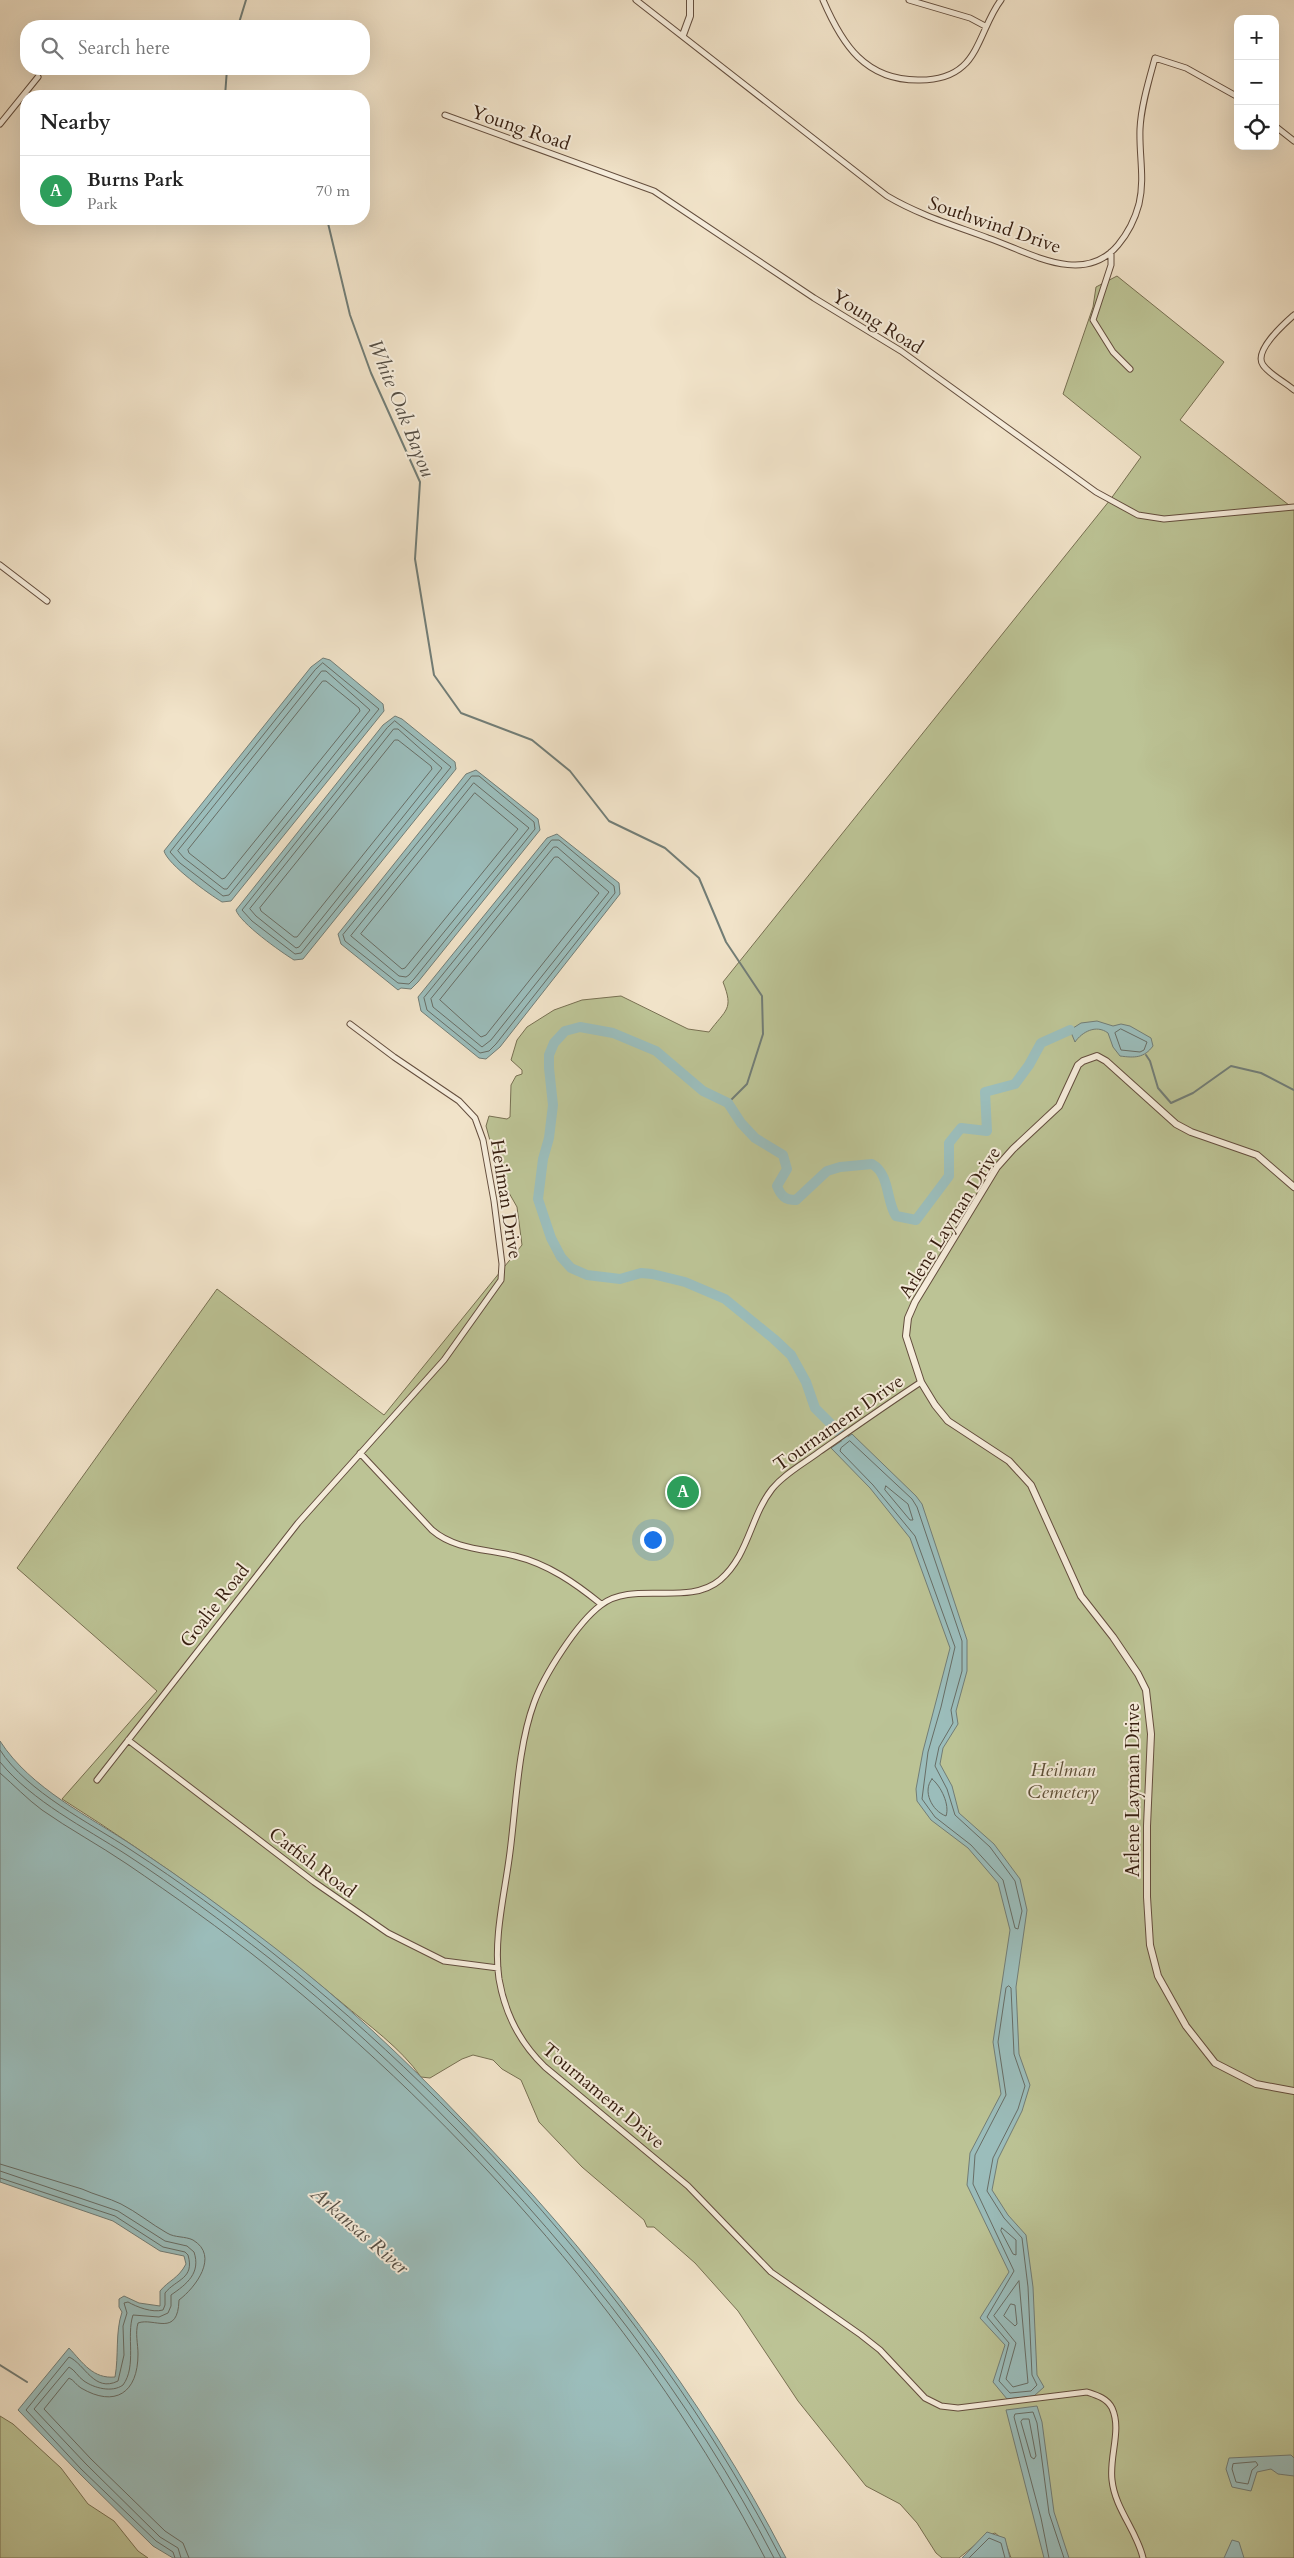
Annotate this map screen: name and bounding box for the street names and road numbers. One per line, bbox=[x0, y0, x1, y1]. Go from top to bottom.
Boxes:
street label: Young Road bbox=[468, 99, 574, 157]
street label: Southwind Drive bbox=[925, 190, 1065, 260]
street label: Young Road bbox=[827, 283, 928, 360]
street label: Heilman Drive bbox=[484, 1137, 528, 1261]
street label: Arlene Layman Drive bbox=[893, 1142, 1007, 1303]
street label: Tournament Drive bbox=[768, 1368, 909, 1477]
street label: Goalie Road bbox=[174, 1559, 256, 1653]
street label: Arlene Layman Drive bbox=[1120, 1703, 1146, 1877]
street label: Catfish Road bbox=[263, 1821, 361, 1904]
street label: Tournament Drive bbox=[536, 2037, 670, 2155]

